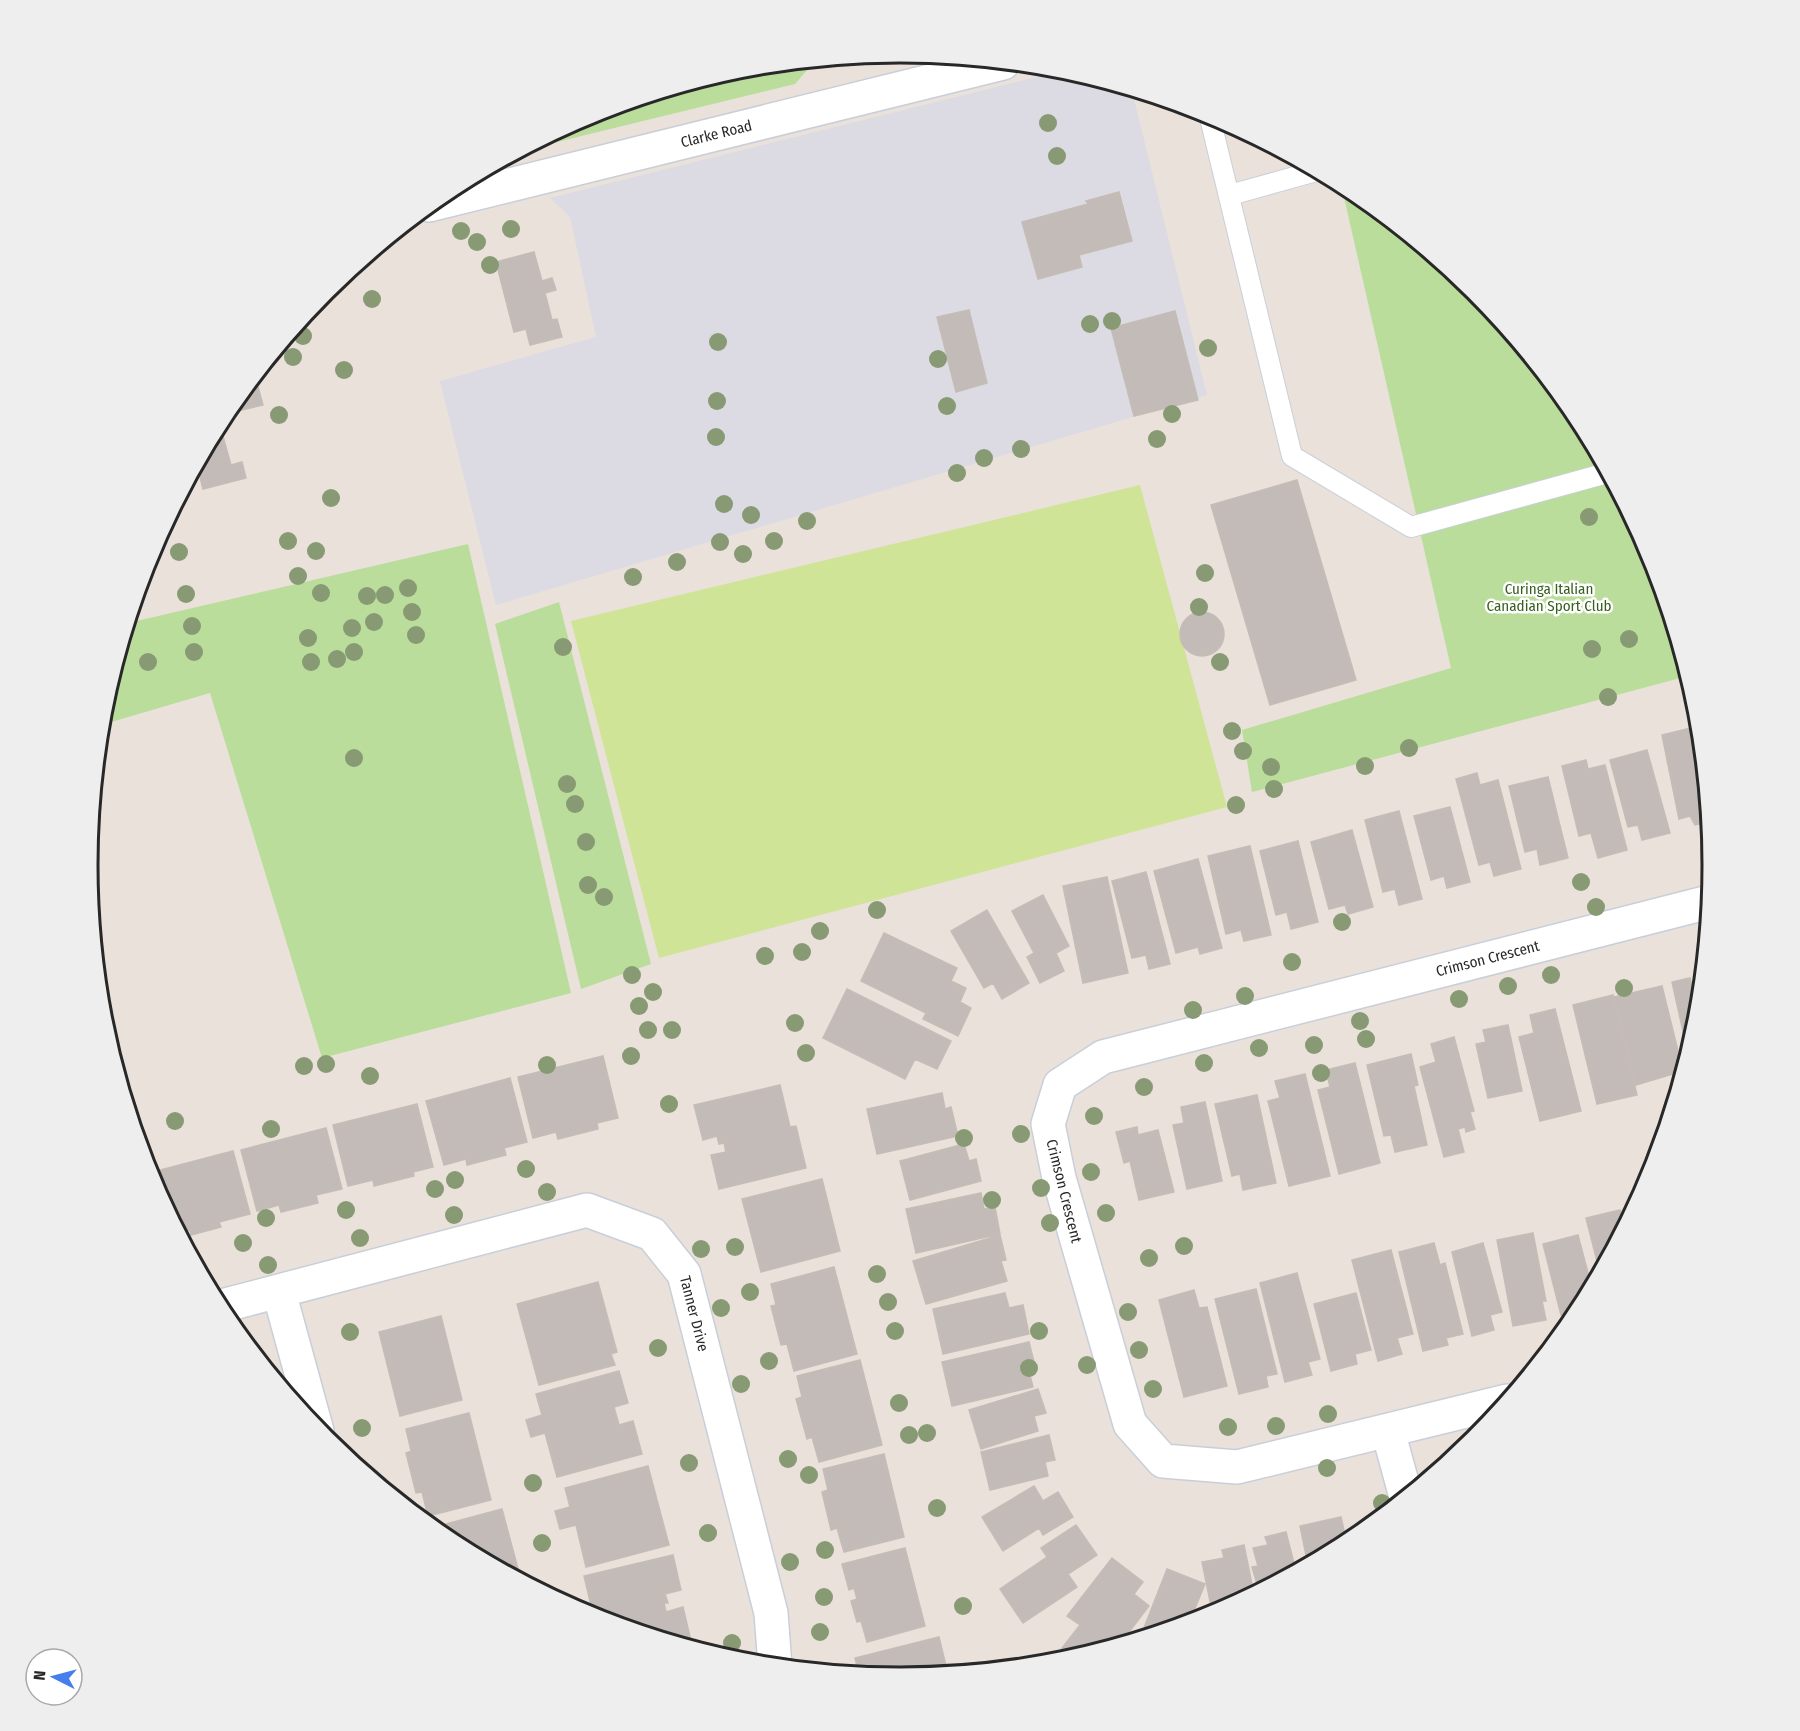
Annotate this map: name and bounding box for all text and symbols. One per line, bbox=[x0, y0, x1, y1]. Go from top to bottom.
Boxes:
street label: Clarke Road bbox=[679, 116, 754, 151]
park label: Curinga Italian Canadian Sport Club bbox=[1487, 580, 1611, 615]
street label: Crimson Crescent bbox=[1434, 937, 1541, 981]
street label: Crimson Crescent bbox=[1042, 1137, 1086, 1245]
street label: Tanner Drive bbox=[676, 1274, 713, 1353]
north arrow bbox=[24, 1647, 84, 1707]
text: N bbox=[30, 1670, 50, 1681]

